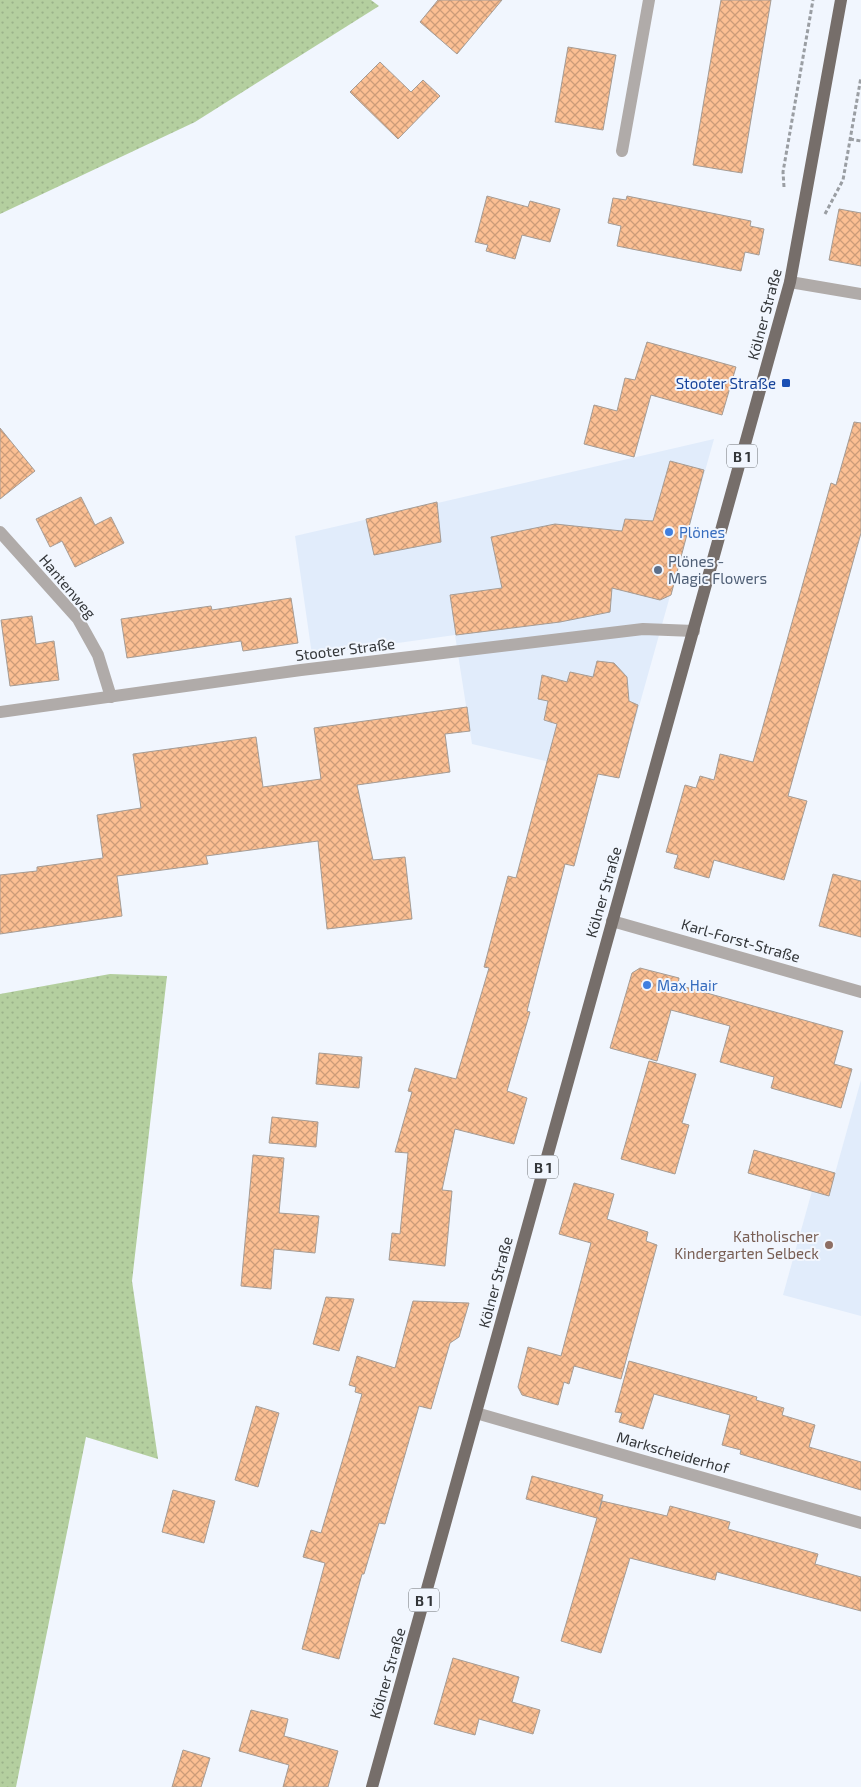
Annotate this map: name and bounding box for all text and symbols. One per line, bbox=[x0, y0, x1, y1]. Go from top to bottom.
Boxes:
street label: Kölner Straße bbox=[743, 266, 785, 362]
place label: Stooter Straße bbox=[676, 374, 776, 392]
marker: Stooter Straße bbox=[780, 377, 792, 389]
road number: B 1 bbox=[727, 444, 757, 468]
place label: Plönes bbox=[679, 523, 725, 541]
marker: Plönes bbox=[663, 526, 675, 538]
street label: Hantenweg bbox=[36, 550, 100, 622]
place label: Plönes - Magic Flowers bbox=[668, 552, 767, 587]
marker: Plönes - Magic Flowers bbox=[652, 564, 664, 576]
street label: Stooter Straße bbox=[294, 634, 396, 664]
street label: Kölner Straße bbox=[581, 844, 625, 940]
street label: Karl-Forst-Straße bbox=[680, 914, 802, 966]
place label: Max Hair bbox=[657, 976, 718, 994]
marker: Max Hair bbox=[641, 979, 653, 991]
road number: B 1 bbox=[528, 1156, 558, 1178]
place label: Katholischer Kindergarten Selbeck bbox=[674, 1227, 819, 1262]
street label: Kölner Straße bbox=[474, 1234, 516, 1330]
marker: Katholischer Kindergarten Selbeck bbox=[823, 1239, 835, 1251]
street label: Markscheiderhof bbox=[615, 1427, 732, 1477]
road number: B 1 bbox=[409, 1588, 439, 1612]
street label: Kölner Straße bbox=[365, 1625, 409, 1721]

